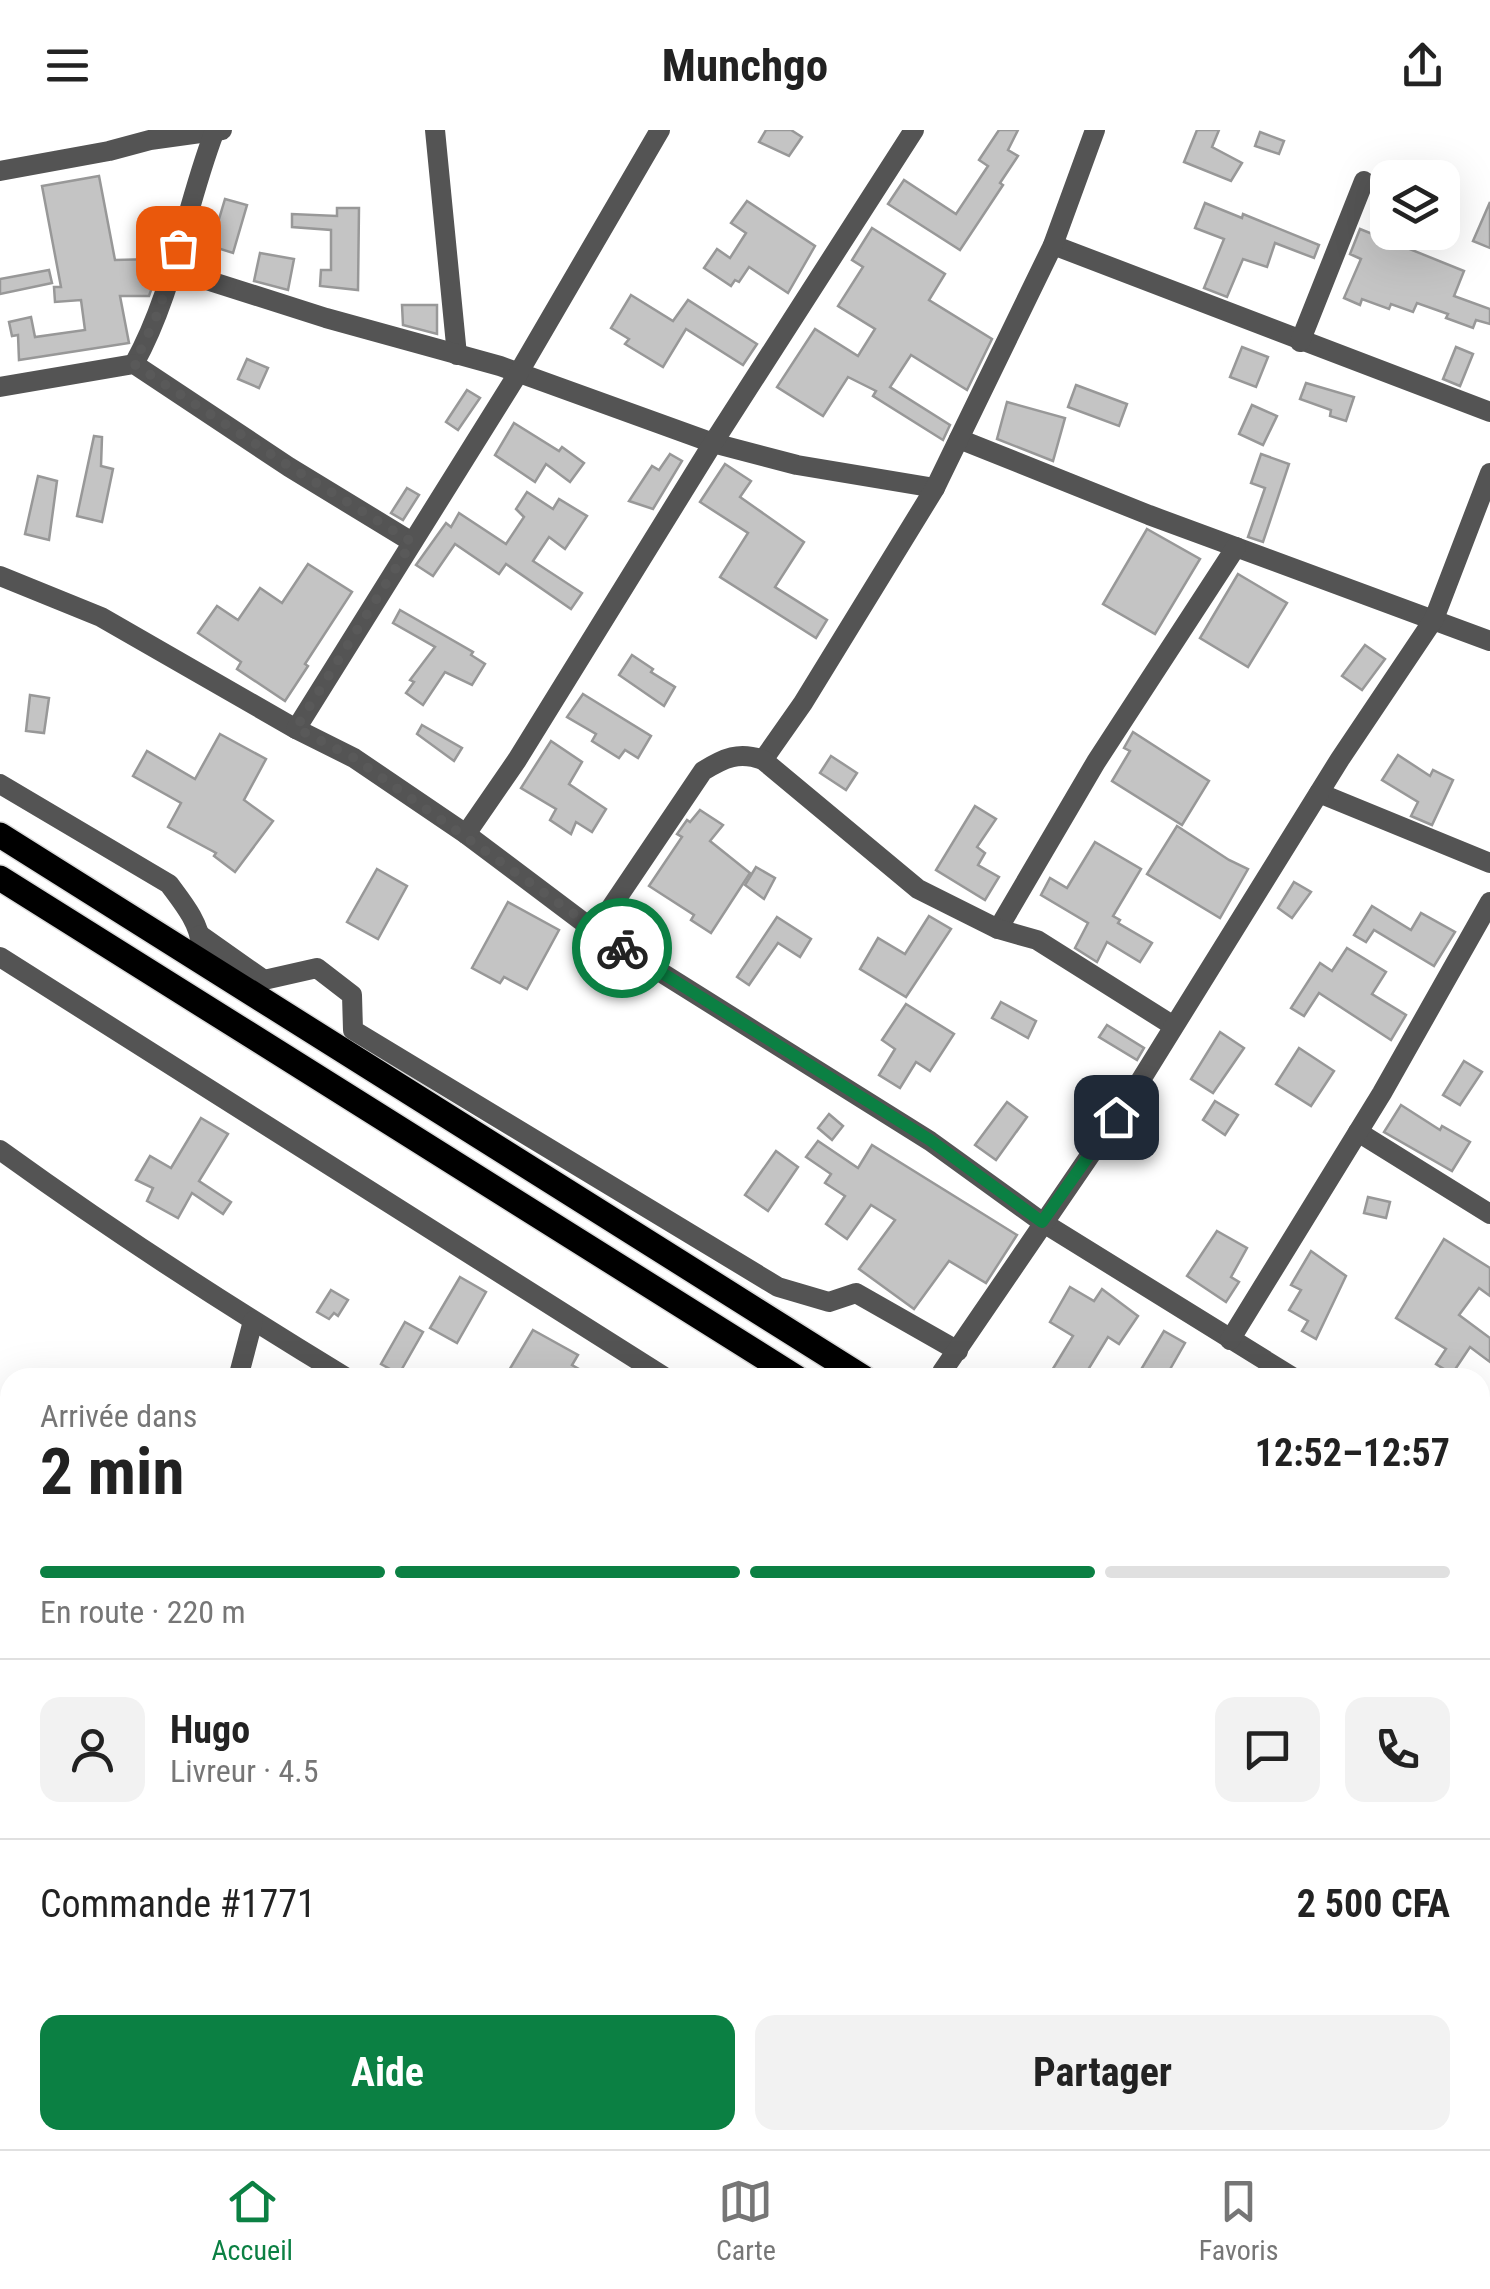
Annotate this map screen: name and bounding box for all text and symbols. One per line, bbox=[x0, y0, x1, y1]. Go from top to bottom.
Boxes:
icon: menu bbox=[40, 38, 95, 93]
icon: share bbox=[1395, 38, 1450, 93]
text: Munchgo bbox=[662, 39, 828, 92]
map controls bbox=[1370, 160, 1460, 250]
button: layers bbox=[1370, 160, 1460, 250]
pin bbox=[136, 206, 221, 291]
icon: bag bbox=[151, 221, 206, 276]
courier bbox=[572, 898, 672, 998]
icon: bike bbox=[595, 921, 650, 976]
pin bbox=[1074, 1075, 1159, 1160]
icon: home bbox=[1089, 1090, 1144, 1145]
text: Arrivée dans bbox=[40, 1397, 197, 1435]
text: 12:52–12:57 bbox=[1255, 1431, 1450, 1475]
text: 2 min bbox=[40, 1434, 184, 1510]
text: En route · 220 m bbox=[40, 1593, 246, 1631]
button: person bbox=[40, 1697, 145, 1802]
button: chat bbox=[1215, 1697, 1320, 1802]
button: phone bbox=[1345, 1697, 1450, 1802]
text: Hugo bbox=[170, 1708, 250, 1752]
text: Livreur · 4.5 bbox=[170, 1752, 318, 1790]
text: Commande #1771 bbox=[40, 1882, 316, 1926]
text: 2 500 CFA bbox=[1297, 1882, 1450, 1926]
button: Aide bbox=[40, 2015, 735, 2130]
button: Partager bbox=[755, 2015, 1450, 2130]
tab: Accueil bbox=[211, 2174, 293, 2267]
tab: Carte bbox=[716, 2174, 776, 2267]
tab: Favoris bbox=[1199, 2174, 1279, 2267]

